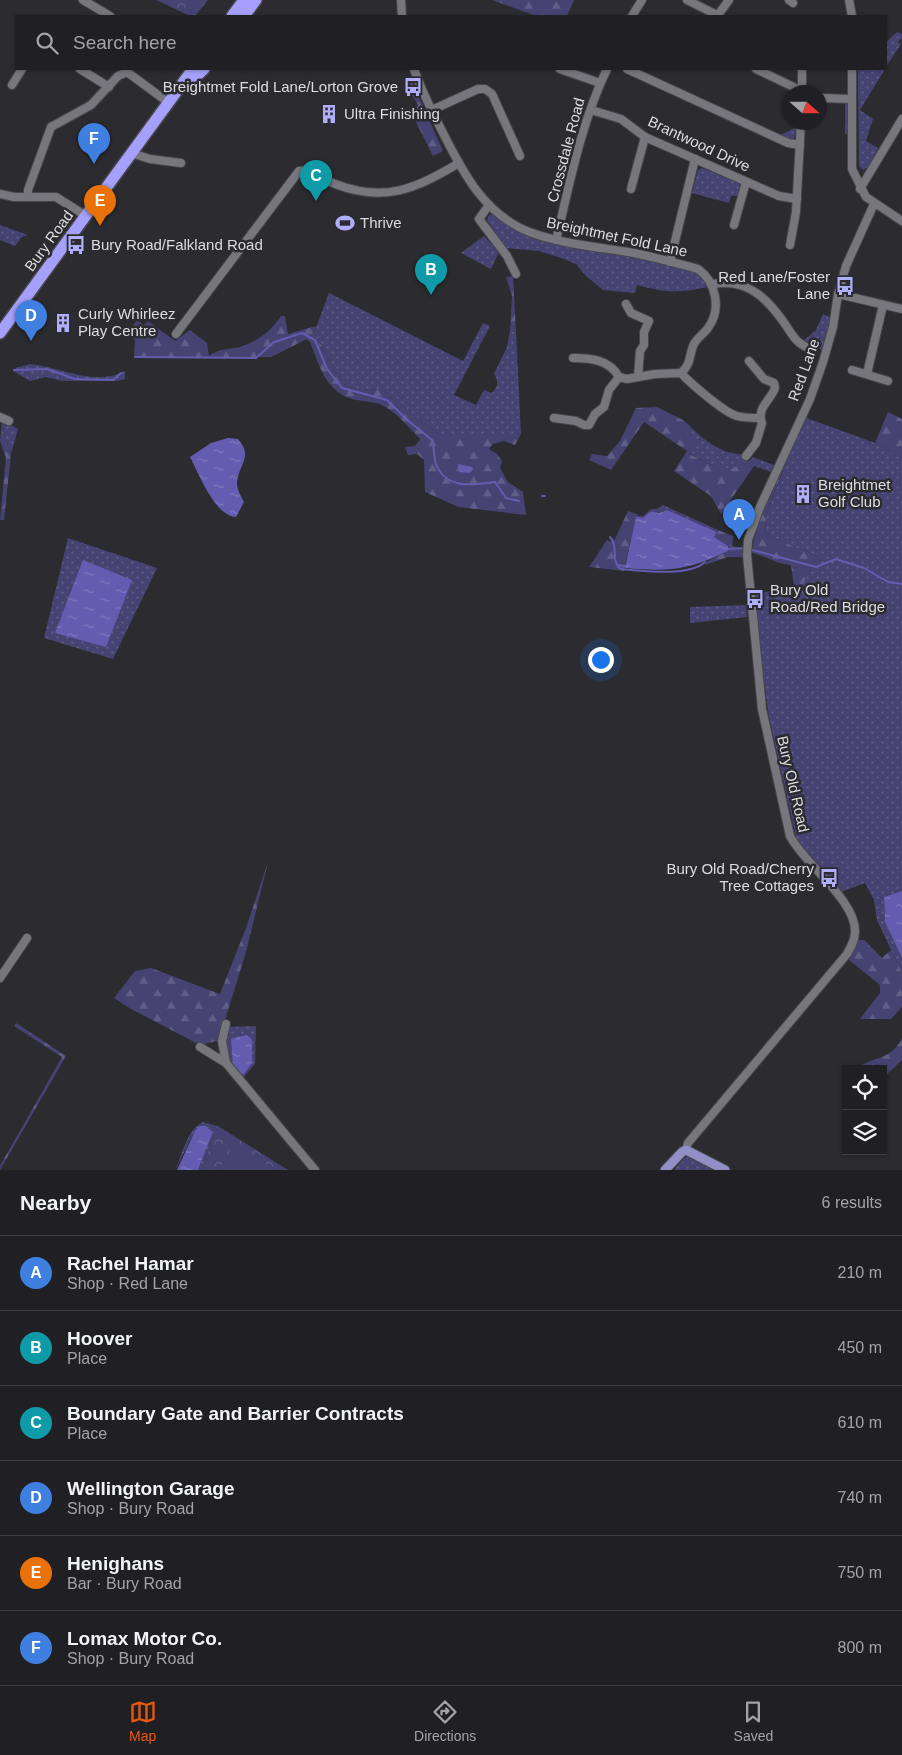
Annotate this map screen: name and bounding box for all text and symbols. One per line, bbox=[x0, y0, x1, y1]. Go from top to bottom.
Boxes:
search box bbox=[15, 15, 887, 70]
icon: search bbox=[33, 29, 61, 57]
text: Search here bbox=[73, 32, 177, 53]
bus stop icon: Breightmet Fold Lane/Lorton Grove bbox=[402, 76, 424, 98]
place label: Breightmet Fold Lane/Lorton Grove bbox=[163, 78, 398, 95]
north arrow bbox=[782, 85, 827, 130]
street label: Crossdale Road bbox=[543, 96, 588, 204]
building icon: Ultra Finishing bbox=[318, 103, 340, 125]
place label: Ultra Finishing bbox=[344, 105, 440, 122]
street label: Brantwood Drive bbox=[645, 112, 753, 175]
pin: F bbox=[78, 123, 110, 164]
pin: C bbox=[300, 160, 332, 201]
pin: E bbox=[84, 185, 116, 226]
street label: Bury Road bbox=[21, 207, 76, 274]
sports icon: Thrive bbox=[334, 212, 356, 234]
street label: Breightmet Fold Lane bbox=[545, 213, 689, 260]
place label: Thrive bbox=[360, 214, 402, 231]
bus stop icon: Bury Road/Falkland Road bbox=[65, 234, 87, 256]
place label: Bury Road/Falkland Road bbox=[91, 236, 263, 253]
pin: B bbox=[415, 254, 447, 295]
place label: Red Lane/Foster Lane bbox=[718, 268, 830, 302]
bus stop icon: Red Lane/Foster Lane bbox=[834, 275, 856, 297]
pin: D bbox=[15, 300, 47, 341]
place label: Curly Whirleez Play Centre bbox=[78, 305, 176, 339]
building icon: Curly Whirleez Play Centre bbox=[52, 312, 74, 334]
street label: Red Lane bbox=[784, 336, 823, 403]
place label: Breightmet Golf Club bbox=[818, 476, 891, 510]
building icon: Breightmet Golf Club bbox=[792, 483, 814, 505]
pin: A bbox=[723, 499, 755, 540]
place label: Bury Old Road/Red Bridge bbox=[770, 581, 885, 615]
bus stop icon: Bury Old Road/Red Bridge bbox=[744, 588, 766, 610]
your location bbox=[588, 647, 614, 673]
street label: Bury Old Road bbox=[774, 734, 813, 834]
place label: Bury Old Road/Cherry Tree Cottages bbox=[666, 860, 814, 894]
bus stop icon: Bury Old Road/Cherry Tree Cottages bbox=[818, 867, 840, 889]
map controls bbox=[842, 1065, 887, 1155]
button: locate bbox=[842, 1065, 887, 1110]
button: layers bbox=[842, 1110, 887, 1155]
text: Nearby bbox=[20, 1191, 91, 1214]
text: 6 results bbox=[822, 1194, 882, 1211]
text: Rachel Hamar bbox=[67, 1253, 194, 1274]
text: A bbox=[30, 1264, 42, 1281]
text: 210 m bbox=[838, 1264, 882, 1281]
text: Shop · Red Lane bbox=[67, 1275, 188, 1292]
text: Hoover bbox=[67, 1328, 132, 1349]
text: B bbox=[30, 1339, 42, 1356]
text: 450 m bbox=[838, 1339, 882, 1356]
text: Place bbox=[67, 1350, 107, 1367]
text: Boundary Gate and Barrier Contracts bbox=[67, 1403, 404, 1424]
text: C bbox=[30, 1414, 42, 1431]
text: 610 m bbox=[838, 1414, 882, 1431]
text: Place bbox=[67, 1425, 107, 1442]
text: Wellington Garage bbox=[67, 1478, 235, 1499]
text: D bbox=[30, 1489, 42, 1506]
text: 740 m bbox=[838, 1489, 882, 1506]
text: Shop · Bury Road bbox=[67, 1500, 194, 1517]
text: Henighans bbox=[67, 1553, 164, 1574]
text: E bbox=[31, 1564, 41, 1581]
text: 750 m bbox=[838, 1564, 882, 1581]
text: Bar · Bury Road bbox=[67, 1575, 182, 1592]
text: Lomax Motor Co. bbox=[67, 1628, 222, 1649]
text: F bbox=[31, 1639, 41, 1656]
text: 800 m bbox=[838, 1639, 882, 1656]
text: Shop · Bury Road bbox=[67, 1650, 194, 1667]
tab: Map bbox=[129, 1698, 157, 1744]
tab: Directions bbox=[414, 1698, 476, 1744]
tab: Saved bbox=[734, 1698, 773, 1744]

